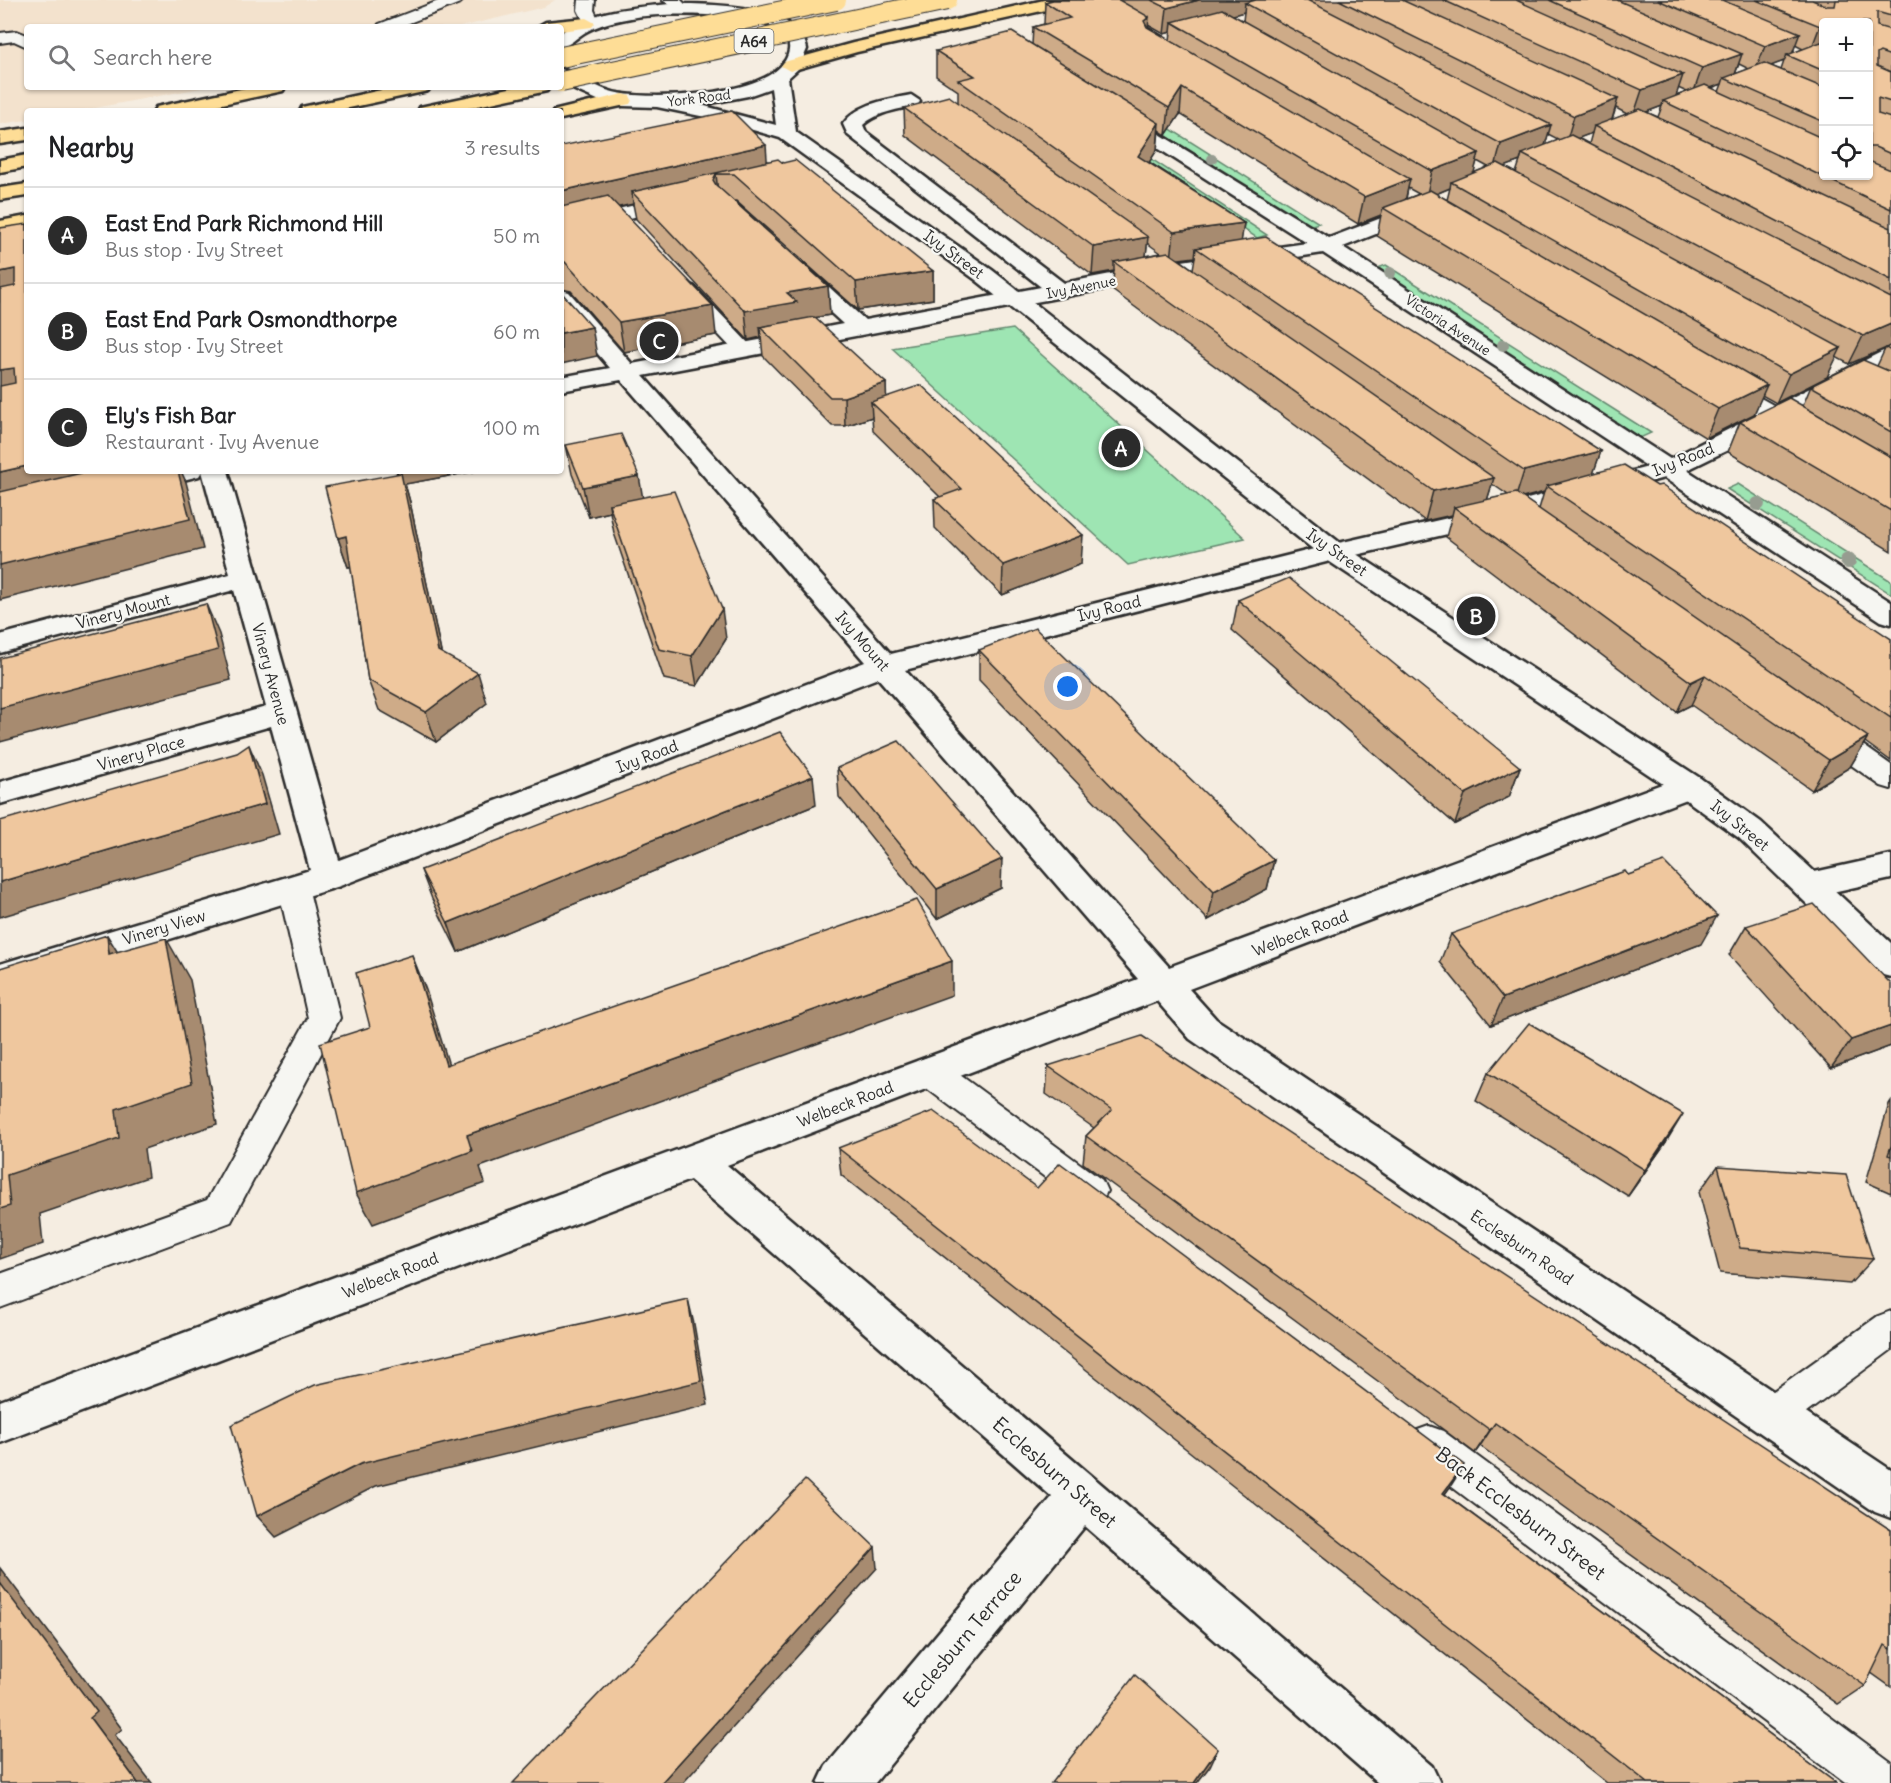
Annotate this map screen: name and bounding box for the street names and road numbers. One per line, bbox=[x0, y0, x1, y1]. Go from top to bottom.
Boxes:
road number: A64 bbox=[734, 29, 774, 53]
street label: York Road bbox=[666, 85, 732, 111]
street label: Ivy Street bbox=[920, 225, 989, 283]
street label: Ivy Avenue bbox=[1045, 271, 1117, 303]
street label: Victoria Avenue bbox=[1402, 291, 1494, 359]
street label: Ivy Road bbox=[1649, 438, 1717, 480]
street label: Ivy Street bbox=[1303, 524, 1372, 581]
street label: Vinery Mount bbox=[74, 589, 173, 633]
street label: Ivy Road bbox=[1075, 590, 1143, 626]
street label: Ivy Mount bbox=[832, 607, 895, 675]
street label: Vinery Avenue bbox=[248, 621, 294, 727]
street label: Vinery Place bbox=[95, 731, 187, 775]
street label: Ivy Road bbox=[613, 735, 681, 777]
street label: Ivy Street bbox=[1707, 795, 1774, 855]
street label: Vinery View bbox=[120, 905, 208, 949]
street label: Welbeck Road bbox=[1249, 906, 1351, 960]
street label: Welbeck Road bbox=[794, 1077, 896, 1131]
street label: Ecclesburn Road bbox=[1467, 1205, 1577, 1289]
street label: Welbeck Road bbox=[339, 1248, 441, 1302]
street label: Ecclesburn Street bbox=[988, 1411, 1122, 1533]
street label: Back Ecclesburn Street bbox=[1431, 1441, 1611, 1585]
street label: Ecclesburn Terrace bbox=[897, 1565, 1027, 1713]

